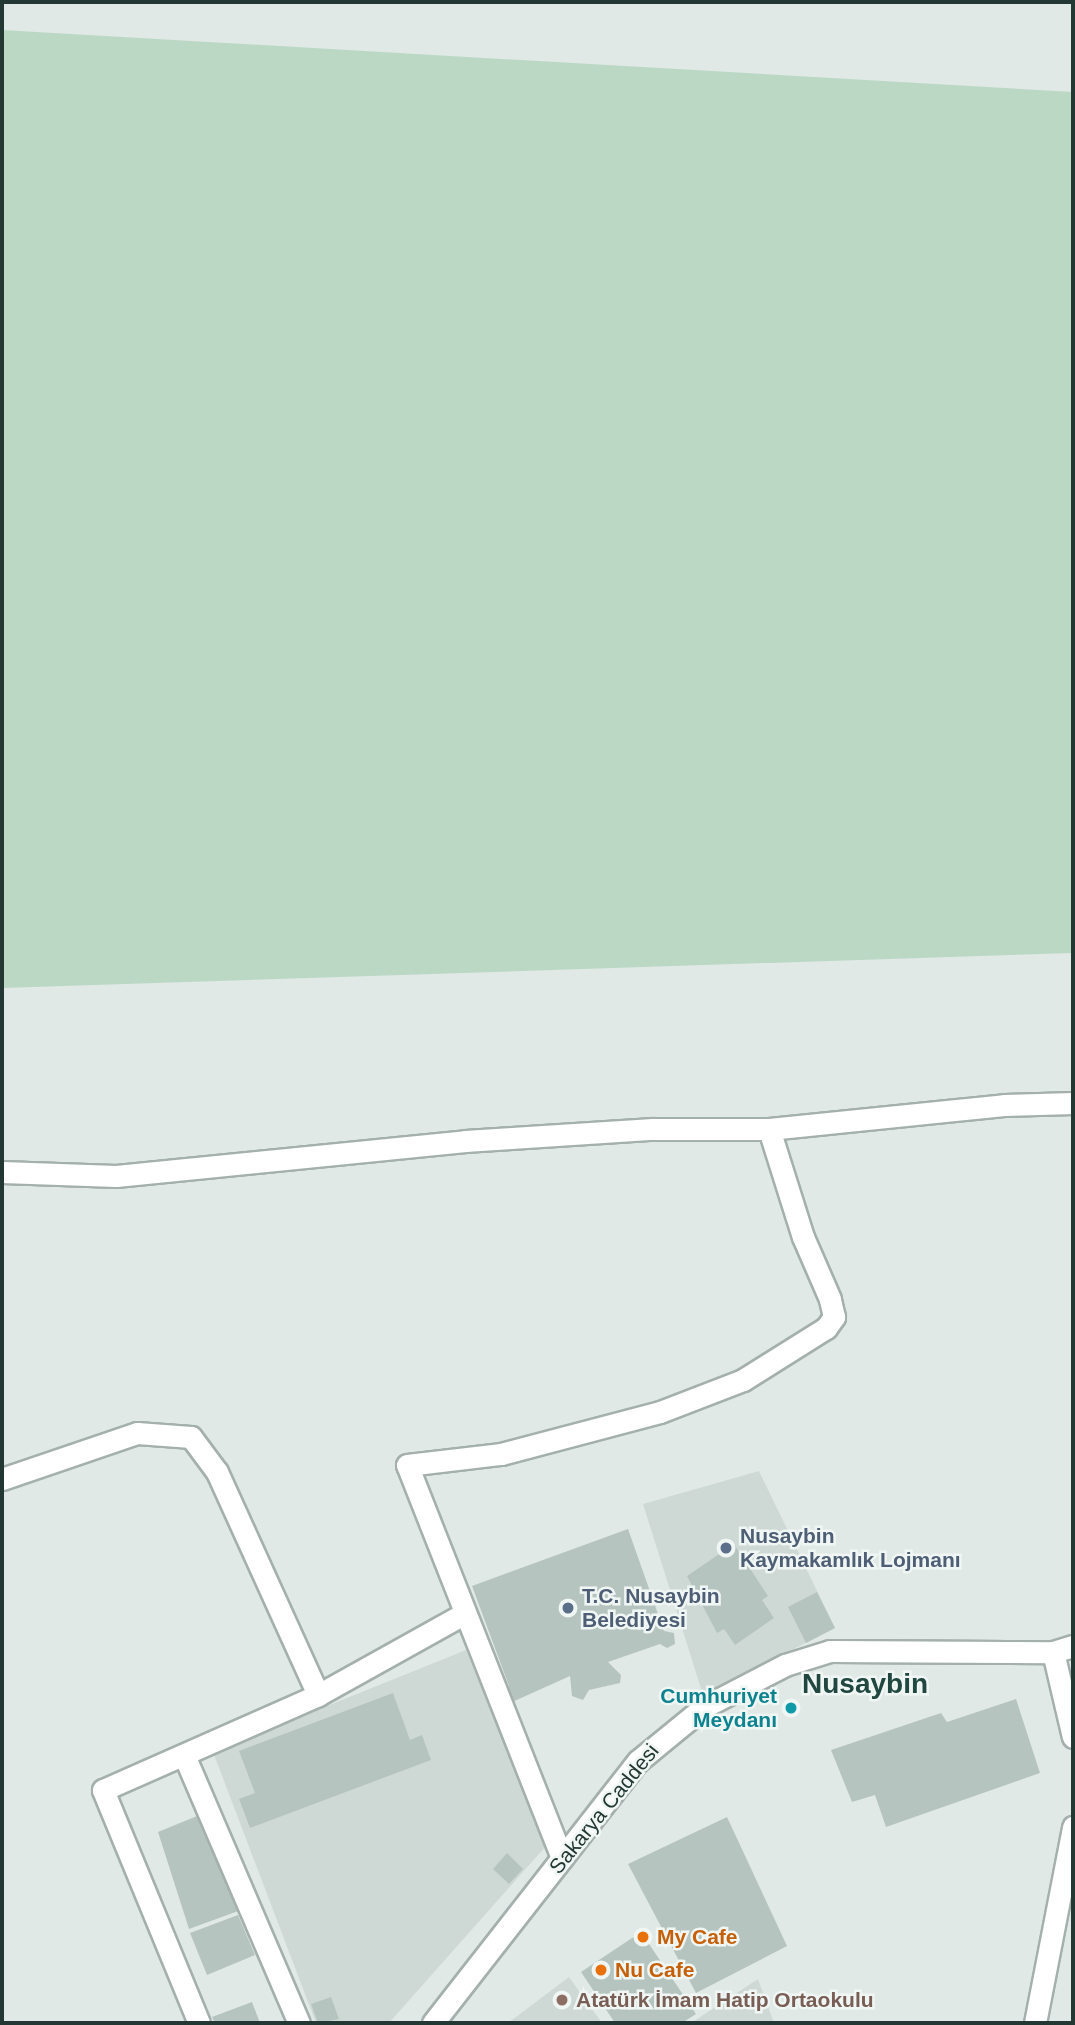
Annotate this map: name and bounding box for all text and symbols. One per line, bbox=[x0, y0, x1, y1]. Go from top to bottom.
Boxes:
place label: Nusaybin Kaymakamlık Lojmanı bbox=[740, 1523, 961, 1573]
marker: Nusaybin Kaymakamlık Lojmanı bbox=[718, 1540, 734, 1556]
place label: T.C. Nusaybin Belediyesi bbox=[582, 1583, 720, 1633]
marker: T.C. Nusaybin Belediyesi bbox=[560, 1600, 576, 1616]
district label: Nusaybin bbox=[802, 1667, 928, 1701]
place label: Cumhuriyet Meydanı bbox=[660, 1683, 777, 1733]
marker: Cumhuriyet Meydanı bbox=[783, 1700, 799, 1716]
street label: Sakarya Caddesi bbox=[544, 1739, 664, 1879]
place label: My Cafe bbox=[657, 1924, 738, 1950]
marker: My Cafe bbox=[635, 1929, 651, 1945]
place label: Nu Cafe bbox=[615, 1957, 694, 1983]
marker: Nu Cafe bbox=[593, 1962, 609, 1978]
place label: Atatürk İmam Hatip Ortaokulu bbox=[576, 1987, 874, 2013]
marker: Atatürk İmam Hatip Ortaokulu bbox=[554, 1992, 570, 2008]

